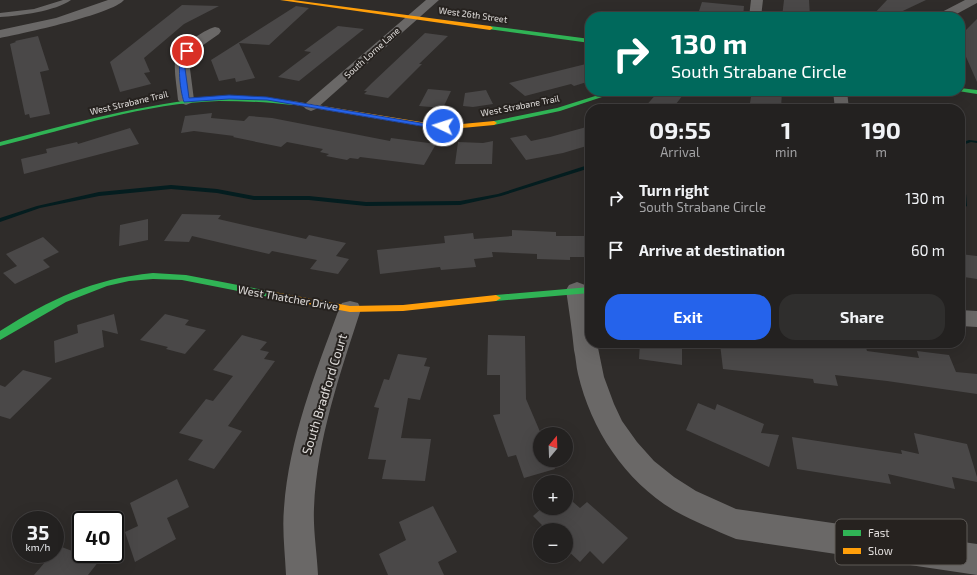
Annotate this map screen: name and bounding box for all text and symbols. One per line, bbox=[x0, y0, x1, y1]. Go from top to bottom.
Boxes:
street label: West 26th Street bbox=[438, 4, 509, 25]
street label: South Lorne Lane bbox=[342, 25, 402, 80]
text: 130 m bbox=[671, 26, 747, 60]
icon: right bbox=[605, 28, 657, 80]
pin bbox=[170, 34, 204, 68]
icon: arrive bbox=[176, 40, 198, 62]
text: South Strabane Circle bbox=[671, 60, 847, 82]
street label: West Strabane Trail bbox=[89, 88, 169, 117]
street label: West Strabane Trail bbox=[480, 92, 561, 119]
position arrow bbox=[422, 105, 464, 147]
text: 09:55 bbox=[649, 115, 711, 144]
text: 1 bbox=[781, 115, 791, 144]
text: 190 bbox=[861, 115, 901, 144]
text: Arrival bbox=[660, 144, 700, 160]
text: min bbox=[775, 144, 797, 160]
text: m bbox=[875, 144, 887, 160]
text: Turn right bbox=[639, 181, 709, 199]
icon: right bbox=[605, 187, 627, 209]
text: 130 m bbox=[905, 189, 945, 207]
text: South Strabane Circle bbox=[639, 199, 766, 215]
icon: arrive bbox=[605, 239, 627, 261]
text: Arrive at destination bbox=[639, 241, 785, 259]
text: 60 m bbox=[911, 241, 945, 259]
street label: West Thatcher Drive bbox=[237, 282, 339, 313]
button: Exit bbox=[605, 294, 771, 340]
button: Share bbox=[779, 294, 945, 340]
street label: South Bradford Court bbox=[298, 332, 350, 456]
north arrow bbox=[533, 427, 573, 467]
map controls bbox=[533, 427, 573, 563]
button: + bbox=[533, 475, 573, 515]
speed limit sign: 40 bbox=[72, 511, 124, 563]
legend bbox=[835, 519, 967, 565]
text: 35 bbox=[27, 520, 49, 544]
button: − bbox=[533, 523, 573, 563]
text: Fast bbox=[868, 526, 890, 539]
text: km/h bbox=[26, 541, 50, 553]
text: Slow bbox=[868, 544, 893, 557]

